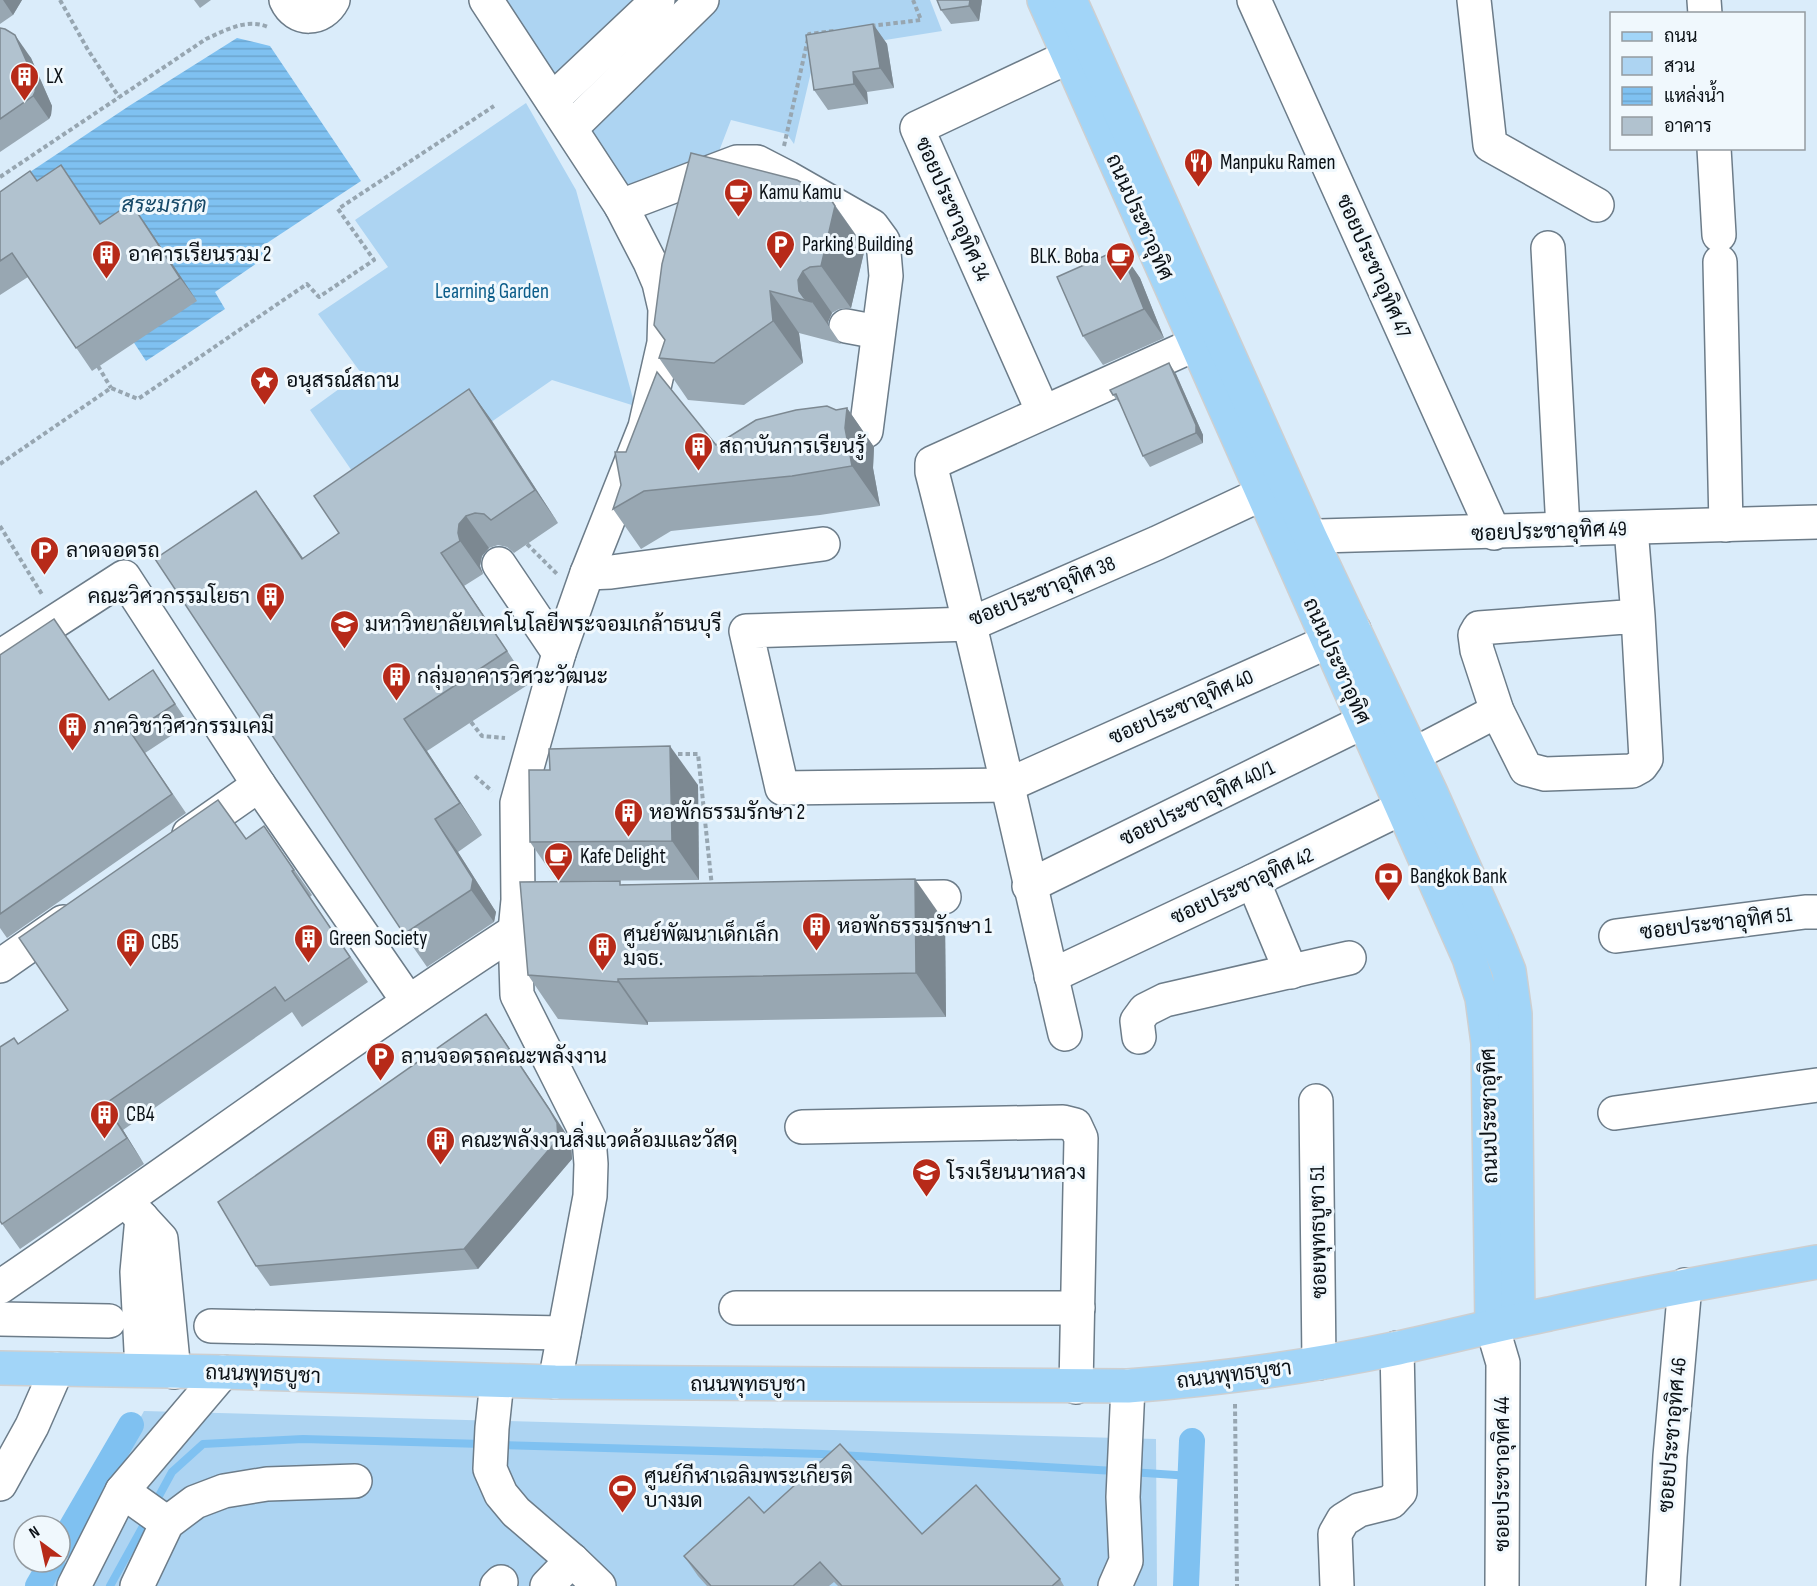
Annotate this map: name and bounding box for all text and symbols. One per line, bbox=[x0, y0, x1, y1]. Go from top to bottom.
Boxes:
legend bbox=[1610, 12, 1805, 150]
text: ถนน bbox=[1664, 26, 1697, 47]
text: สวน bbox=[1664, 56, 1695, 77]
building icon: LX bbox=[9, 60, 41, 102]
place label: LX bbox=[46, 64, 63, 89]
text: แหล่งน้ำ bbox=[1664, 80, 1725, 107]
text: อาคาร bbox=[1664, 116, 1712, 137]
street label: ซอยประชาอุทิศ 34 bbox=[909, 133, 996, 286]
restaurant icon: Manpuku Ramen bbox=[1183, 146, 1215, 188]
street label: ถนนประชาอุทิศ bbox=[1100, 150, 1179, 285]
place label: Manpuku Ramen bbox=[1220, 150, 1336, 175]
cafe icon: Kamu Kamu bbox=[722, 176, 754, 218]
place label: Kamu Kamu bbox=[759, 180, 842, 205]
street label: ซอยประชาอุทิศ 47 bbox=[1330, 191, 1417, 343]
water label: สระมรกต bbox=[121, 192, 207, 219]
parking icon: Parking Building bbox=[765, 228, 797, 270]
place label: Parking Building bbox=[802, 232, 913, 257]
building icon: อาคารเรียนรวม 2 bbox=[91, 238, 123, 280]
cafe icon: BLK. Boba bbox=[1104, 240, 1136, 282]
place label: อาคารเรียนรวม 2 bbox=[128, 241, 271, 267]
place label: BLK. Boba bbox=[1030, 244, 1099, 269]
park label: Learning Garden bbox=[435, 279, 549, 304]
place icon: อนุสรณ์สถาน bbox=[249, 364, 281, 406]
place label: อนุสรณ์สถาน bbox=[286, 366, 399, 394]
building icon: สถาบันการเรียนรู้ bbox=[682, 430, 714, 472]
place label: สถาบันการเรียนรู้ bbox=[719, 433, 866, 461]
street label: ซอยประชาอุทิศ 49 bbox=[1471, 516, 1627, 548]
parking icon: ลาดจอดรถ bbox=[29, 534, 61, 576]
place label: ลาดจอดรถ bbox=[66, 538, 160, 563]
street label: ซอยประชาอุทิศ 38 bbox=[965, 551, 1119, 633]
building icon: คณะวิศวกรรมโยธา bbox=[255, 580, 287, 622]
place label: คณะวิศวกรรมโยธา bbox=[88, 583, 250, 609]
street label: ถนนประชาอุทิศ bbox=[1297, 594, 1376, 729]
school or university icon: มหาวิทยาลัยเทคโนโลยีพระจอมเกล้าธนบุรี bbox=[328, 608, 360, 650]
place label: มหาวิทยาลัยเทคโนโลยีพระจอมเกล้าธนบุรี bbox=[365, 611, 722, 638]
building icon: กลุ่มอาคารวิศวะวัฒนะ bbox=[380, 660, 412, 702]
place label: กลุ่มอาคารวิศวะวัฒนะ bbox=[417, 664, 608, 690]
street label: ซอยประชาอุทิศ 40 bbox=[1105, 664, 1258, 751]
building icon: ภาควิชาวิศวกรรมเคมี bbox=[56, 710, 88, 752]
place label: ภาควิชาวิศวกรรมเคมี bbox=[93, 713, 274, 739]
street label: ซอยประชาอุทิศ 40/1 bbox=[1116, 755, 1280, 853]
building icon: หอพักธรรมรักษา 2 bbox=[612, 796, 644, 838]
place label: หอพักธรรมรักษา 2 bbox=[649, 800, 805, 825]
cafe icon: Kafe Delight bbox=[543, 840, 575, 882]
street label: ซอยประชาอุทิศ 42 bbox=[1167, 842, 1318, 931]
place label: Kafe Delight bbox=[580, 844, 666, 869]
bank icon: Bangkok Bank bbox=[1373, 860, 1405, 902]
place label: Bangkok Bank bbox=[1410, 864, 1507, 889]
street label: ซอยประชาอุทิศ 51 bbox=[1639, 902, 1794, 946]
building icon: หอพักธรรมรักษา 1 bbox=[800, 910, 832, 952]
place label: หอพักธรรมรักษา 1 bbox=[837, 914, 993, 939]
place label: ศูนย์พัฒนาเด็กเล็ก มจธ. bbox=[623, 919, 779, 971]
building icon: Green Society bbox=[292, 922, 324, 964]
building icon: CB5 bbox=[114, 926, 146, 968]
place label: Green Society bbox=[329, 926, 427, 951]
place label: CB5 bbox=[151, 930, 179, 955]
building icon: ศูนย์พัฒนาเด็กเล็ก มจธ. bbox=[586, 930, 618, 972]
parking icon: ลานจอดรถคณะพลังงาน bbox=[364, 1040, 396, 1082]
place label: ลานจอดรถคณะพลังงาน bbox=[401, 1044, 607, 1069]
street label: ถนนประชาอุทิศ bbox=[1476, 1048, 1504, 1184]
building icon: CB4 bbox=[89, 1098, 121, 1140]
place label: CB4 bbox=[126, 1102, 155, 1127]
place label: คณะพลังงานสิ่งแวดล้อมและวัสดุ bbox=[461, 1121, 738, 1154]
building icon: คณะพลังงานสิ่งแวดล้อมและวัสดุ bbox=[424, 1124, 456, 1166]
school or university icon: โรงเรียนนาหลวง bbox=[910, 1156, 942, 1198]
place label: โรงเรียนนาหลวง bbox=[946, 1159, 1086, 1185]
street label: ซอยพุทธบูชา 51 bbox=[1305, 1165, 1334, 1299]
street label: ถนนพุทธบูชา bbox=[1175, 1355, 1293, 1396]
street label: ซอยประชาอุทิศ 46 bbox=[1653, 1357, 1693, 1514]
street label: ถนนพุทธบูชา bbox=[205, 1360, 321, 1391]
street label: ถนนพุทธบูชา bbox=[690, 1372, 806, 1399]
street label: ซอยประชาอุทิศ 44 bbox=[1490, 1396, 1516, 1552]
place label: ศูนย์กีฬาเฉลิมพระเกียรติ บางมด bbox=[644, 1462, 853, 1513]
sports icon: ศูนย์กีฬาเฉลิมพระเกียรติ บางมด bbox=[607, 1472, 639, 1514]
north arrow bbox=[12, 1514, 72, 1574]
text: N bbox=[26, 1522, 43, 1543]

